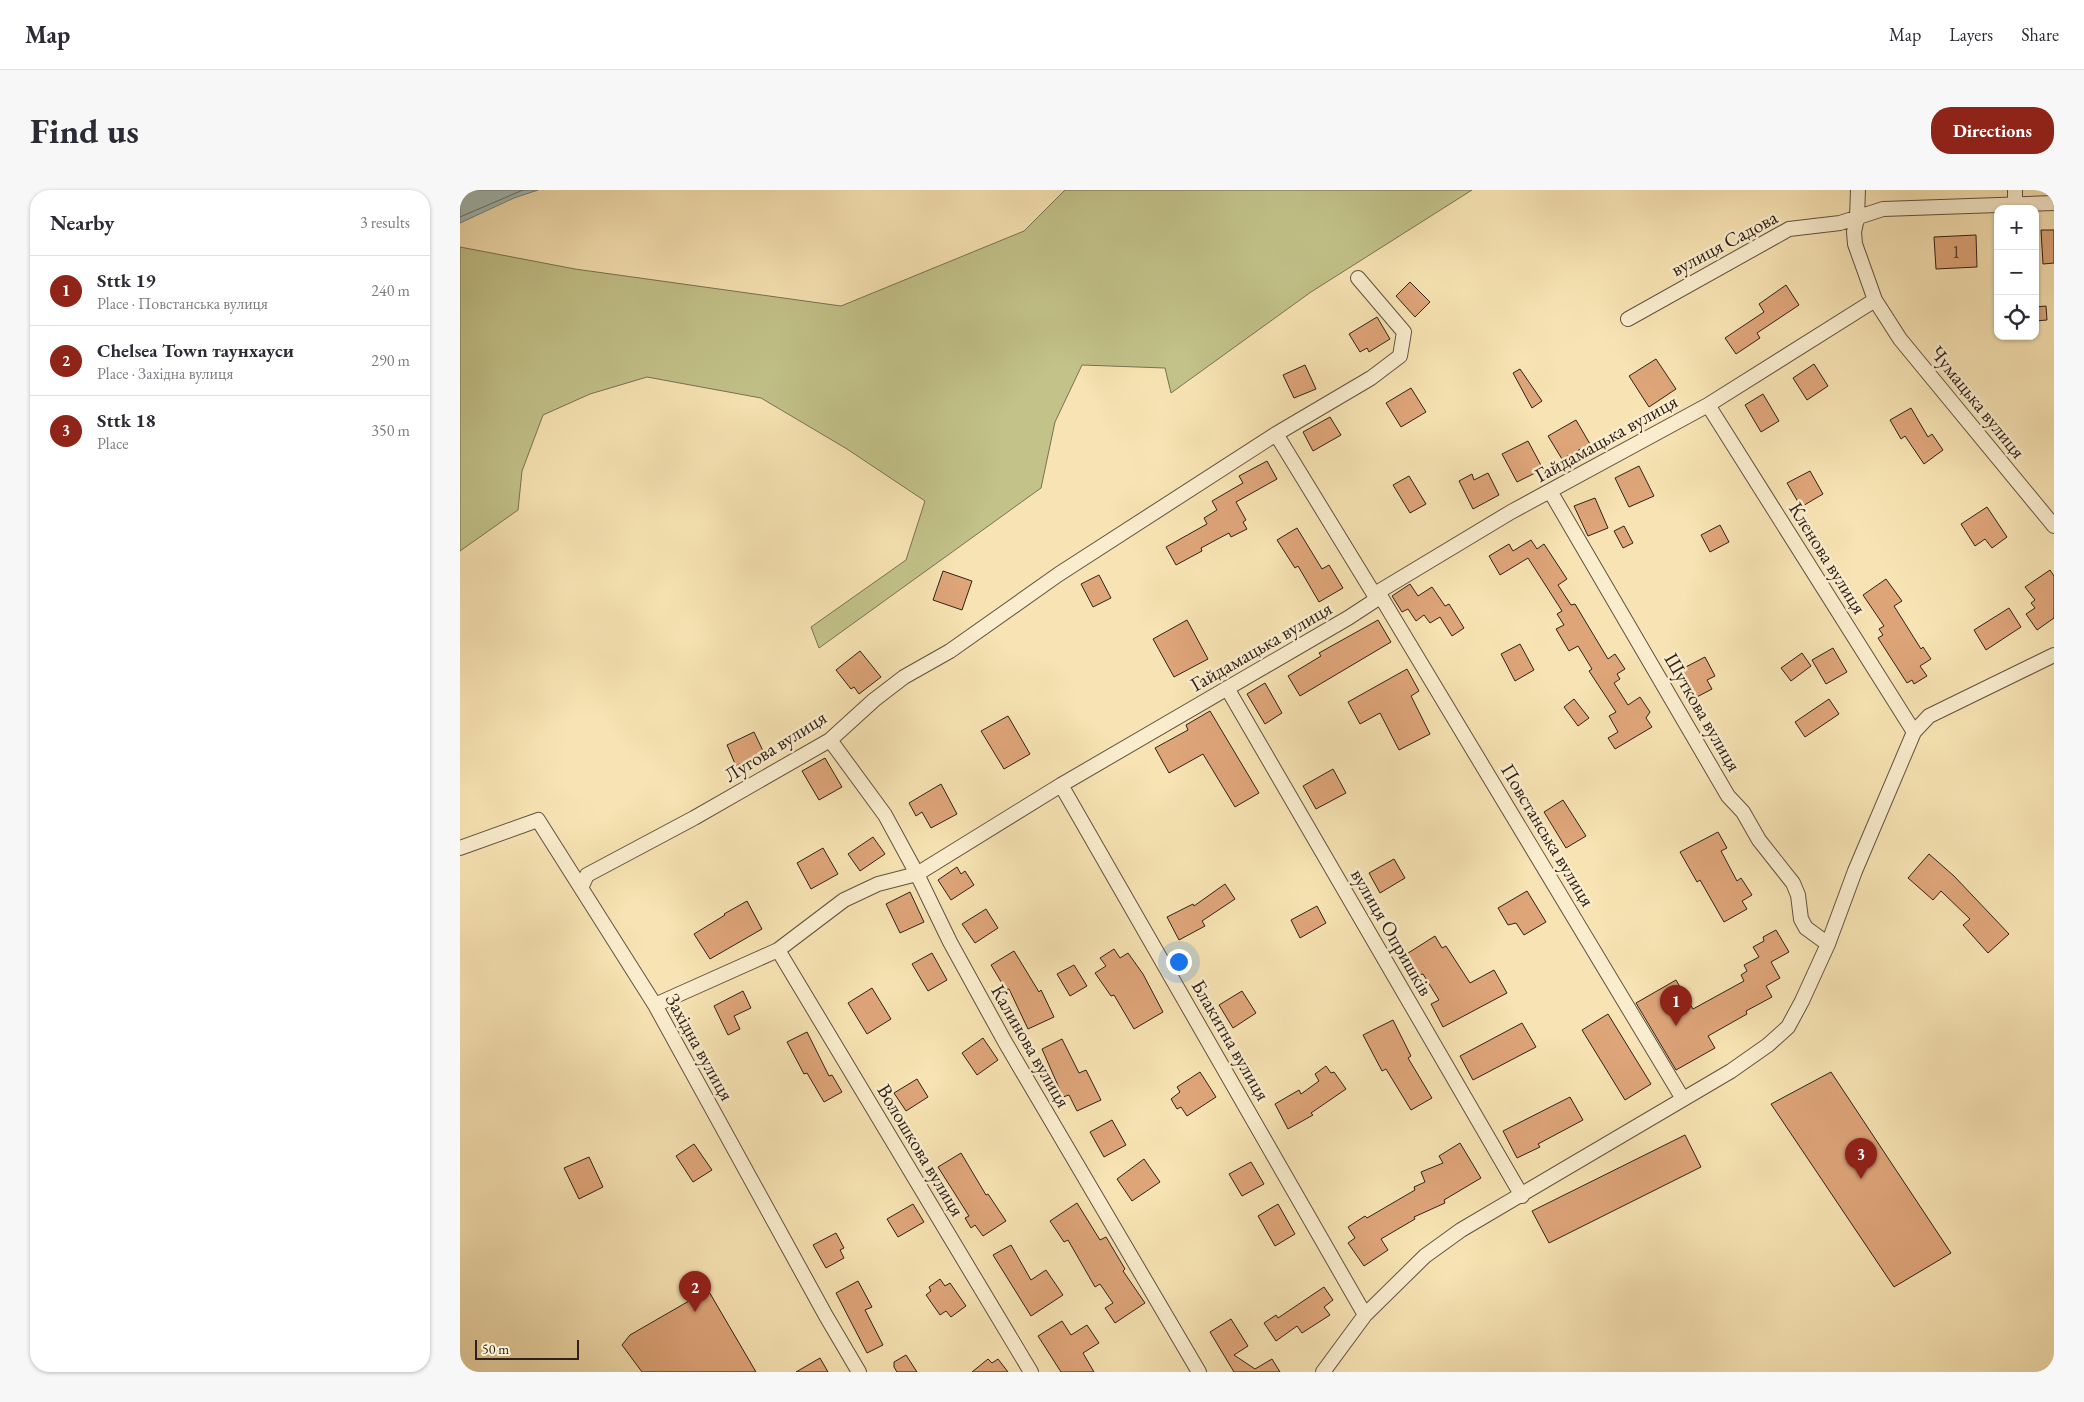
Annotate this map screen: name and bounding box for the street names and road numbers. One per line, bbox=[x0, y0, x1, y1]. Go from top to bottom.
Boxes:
street label: вулиця Садова bbox=[1666, 204, 1782, 282]
street label: Чумацька вулиця bbox=[1924, 340, 2032, 464]
street label: Гайдамацька вулиця bbox=[1530, 388, 1682, 488]
street label: Кленова вулиця bbox=[1783, 497, 1873, 619]
street label: Гайдамацька вулиця bbox=[1185, 595, 1337, 697]
street label: Шуткова вулиця bbox=[1658, 648, 1748, 776]
street label: Лугова вулиця bbox=[719, 704, 831, 788]
street label: Повстанська вулиця bbox=[1495, 759, 1601, 911]
street label: вулиця Опришків bbox=[1345, 864, 1439, 1000]
street label: Блакитна вулиця bbox=[1186, 975, 1276, 1105]
street label: Калинова вулиця bbox=[985, 980, 1077, 1112]
street label: Західна вулиця bbox=[660, 989, 740, 1105]
street label: Волошкова вулиця bbox=[871, 1079, 971, 1221]

